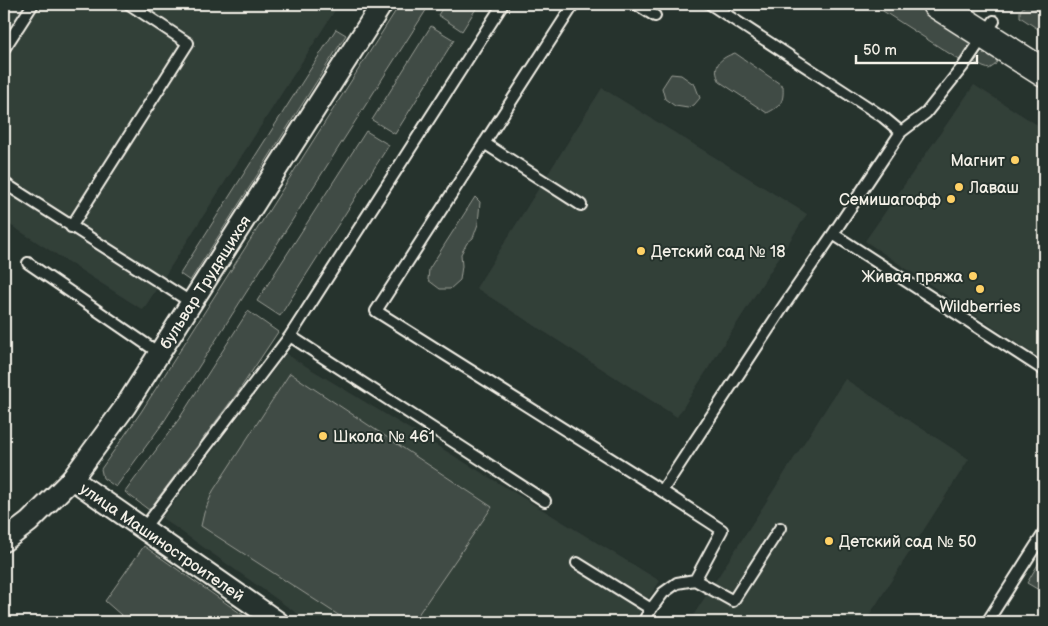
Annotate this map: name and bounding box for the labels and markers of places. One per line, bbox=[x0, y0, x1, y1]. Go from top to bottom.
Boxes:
place label: Магнит bbox=[950, 152, 1006, 171]
marker: Магнит bbox=[1009, 154, 1021, 166]
place label: Лаваш bbox=[968, 179, 1019, 198]
marker: Лаваш bbox=[953, 181, 965, 193]
place label: Семишагофф bbox=[839, 191, 941, 210]
marker: Семишагофф bbox=[945, 193, 957, 205]
place label: Детский сад № 18 bbox=[651, 243, 785, 262]
marker: Детский сад № 18 bbox=[635, 245, 647, 257]
place label: Живая пряжа bbox=[862, 268, 964, 287]
marker: Живая пряжа bbox=[967, 270, 979, 282]
marker: Wildberries bbox=[974, 283, 986, 295]
place label: Wildberries bbox=[939, 298, 1021, 317]
place label: Школа № 461 bbox=[333, 428, 435, 447]
marker: Школа № 461 bbox=[317, 430, 329, 442]
place label: Детский сад № 50 bbox=[839, 533, 977, 552]
marker: Детский сад № 50 bbox=[823, 535, 835, 547]

